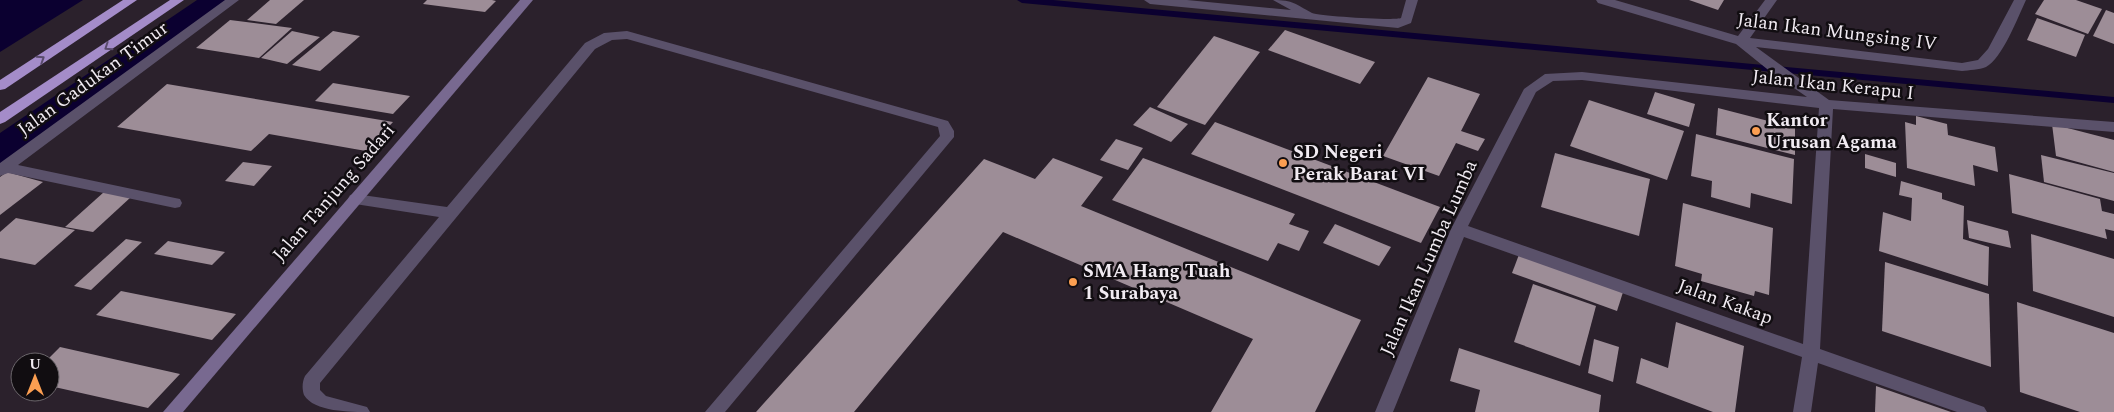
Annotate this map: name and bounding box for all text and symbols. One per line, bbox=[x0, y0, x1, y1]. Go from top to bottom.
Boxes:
street label: Jalan Ikan Mungsing IV bbox=[1735, 5, 1939, 59]
street label: Jalan Gadukan Timur bbox=[11, 14, 175, 144]
one-way arrow bbox=[104, 41, 114, 50]
one-way arrow bbox=[35, 56, 44, 65]
street label: Jalan Ikan Kerapu I bbox=[1751, 62, 1915, 108]
place label: Kantor Urusan Agama bbox=[1766, 106, 1897, 157]
street label: Jalan Tanjung Sadari bbox=[266, 117, 402, 269]
marker: Kantor Urusan Agama bbox=[1750, 125, 1762, 137]
place label: SD Negeri Perak Barat VI bbox=[1293, 138, 1425, 189]
street label: Jalan Ikan Lumba Lumba bbox=[1373, 155, 1486, 361]
marker: SD Negeri Perak Barat VI bbox=[1277, 157, 1289, 169]
place label: SMA Hang Tuah 1 Surabaya bbox=[1083, 257, 1231, 308]
street label: Jalan Kakap bbox=[1673, 271, 1777, 333]
marker: SMA Hang Tuah 1 Surabaya bbox=[1067, 276, 1079, 288]
north arrow bbox=[10, 352, 60, 402]
text: U bbox=[29, 354, 41, 375]

